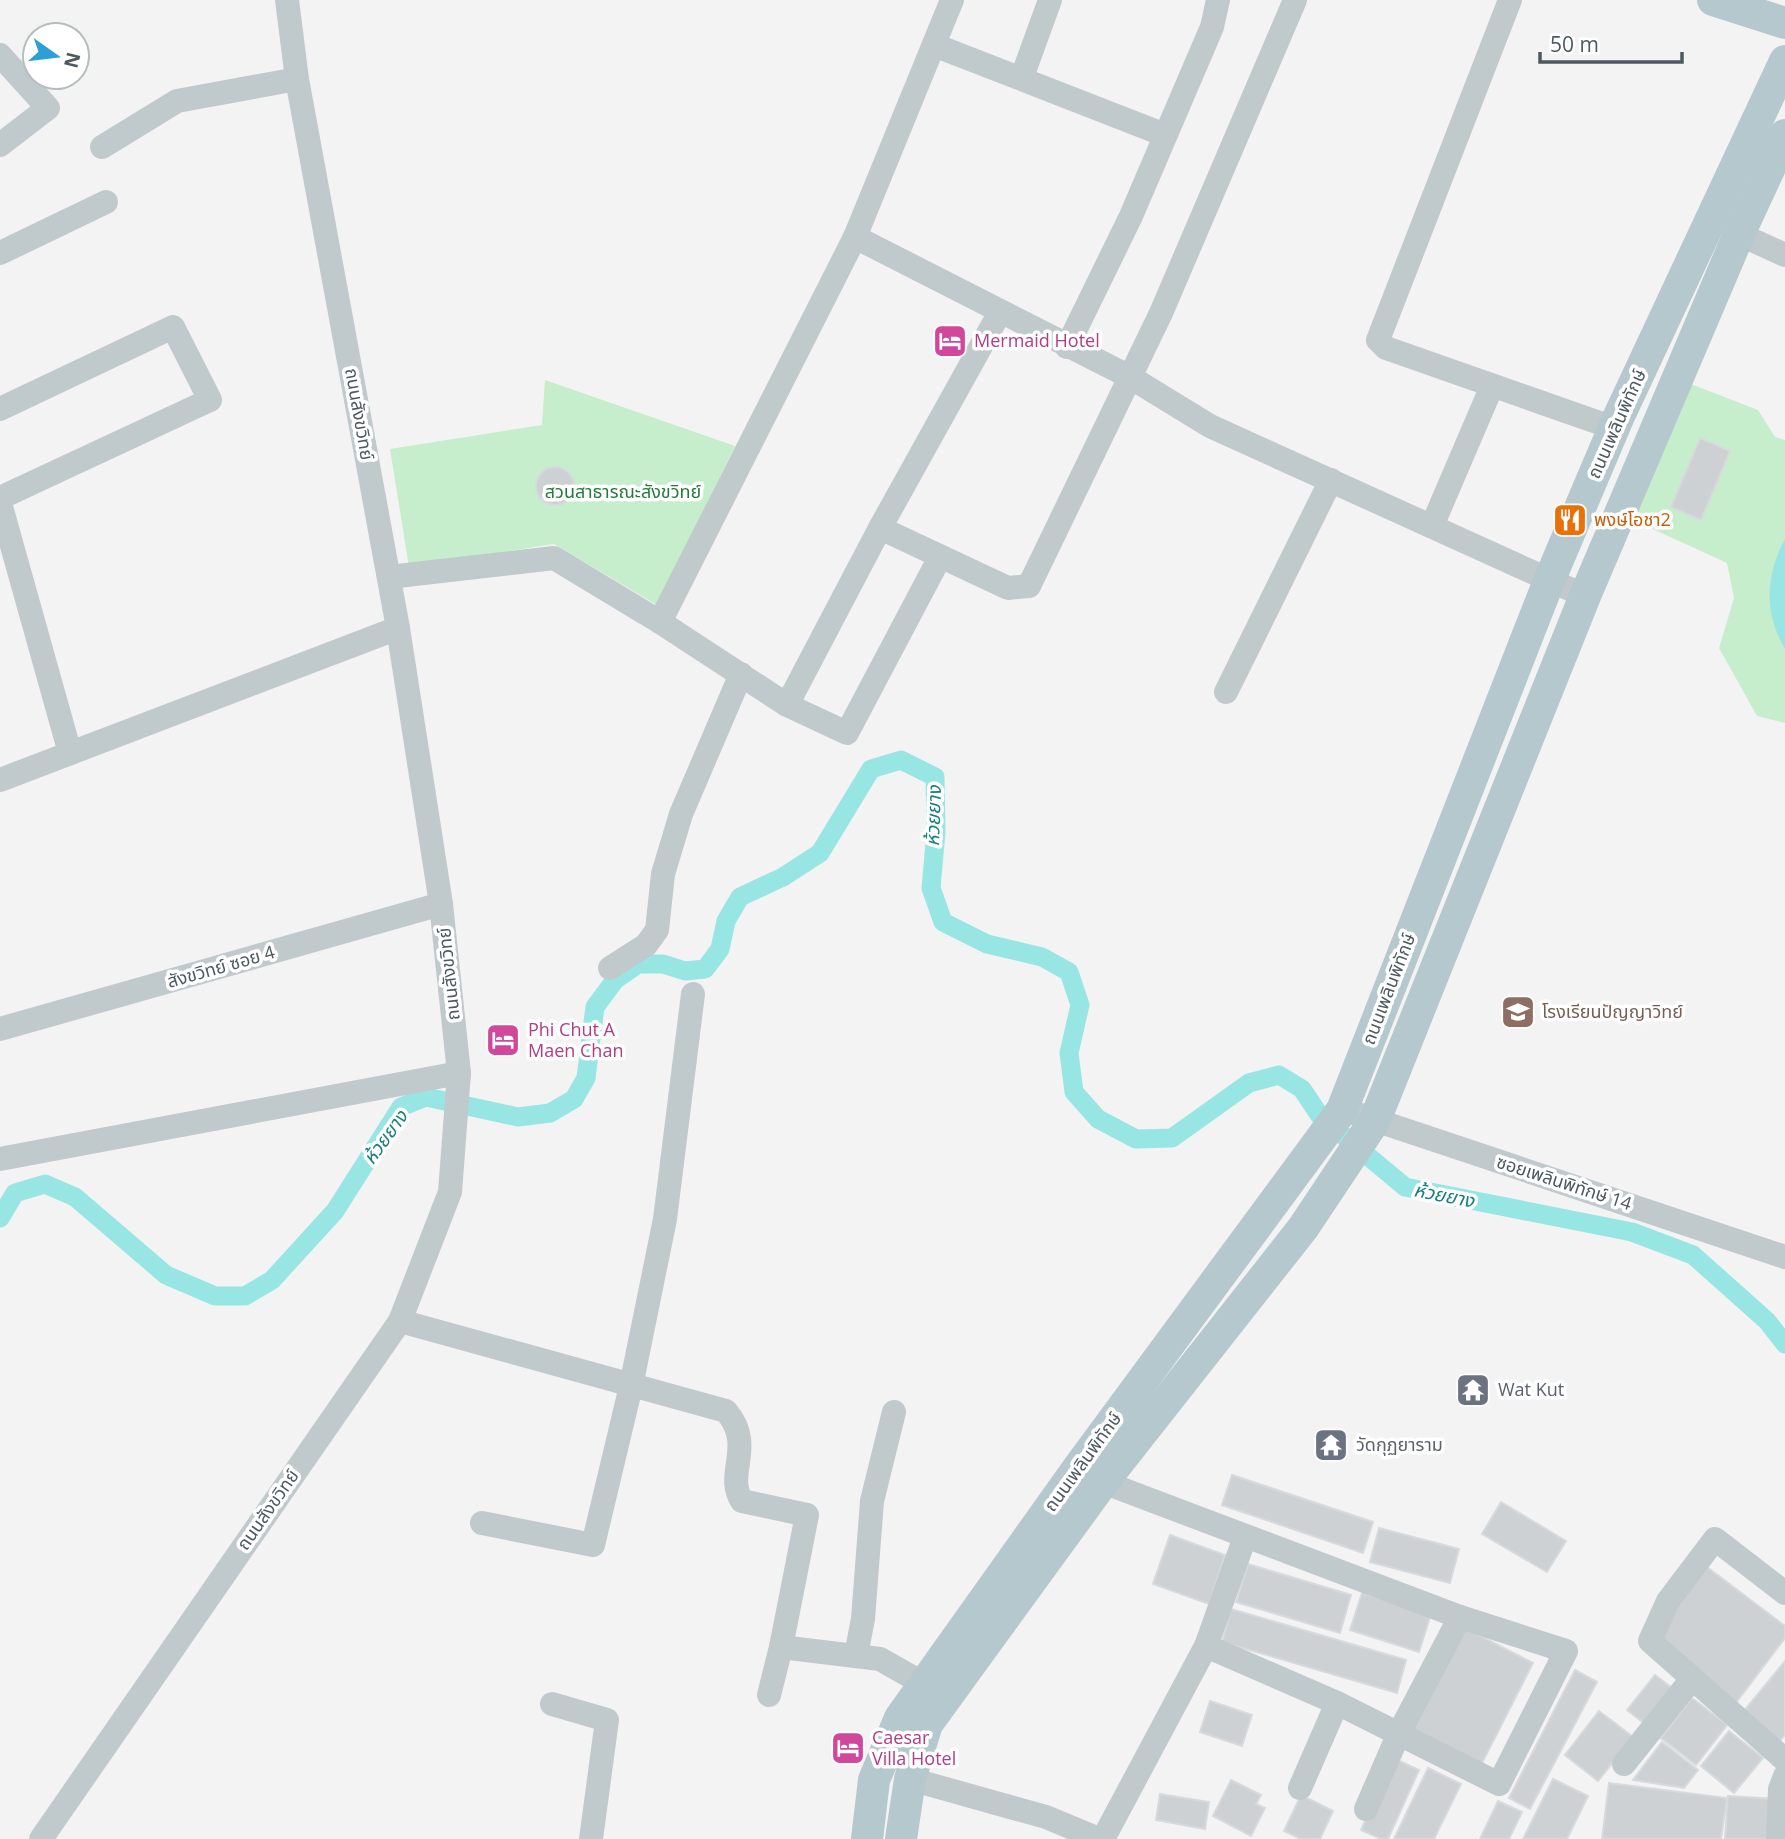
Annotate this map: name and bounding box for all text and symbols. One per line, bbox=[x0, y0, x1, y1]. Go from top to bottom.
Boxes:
north arrow bbox=[21, 21, 91, 91]
scale bar bbox=[1540, 21, 1682, 65]
text: 50 m bbox=[1550, 30, 1599, 58]
text: N bbox=[58, 49, 87, 71]
hotel icon: Mermaid Hotel bbox=[931, 322, 969, 360]
place label: Mermaid Hotel bbox=[974, 328, 1100, 352]
street label: ถนนเพลินพิทักษ์ bbox=[1581, 365, 1651, 482]
street label: ถนนสังขวิทย์ bbox=[340, 366, 380, 462]
park label: สวนสาธารณะสังขวิทย์ bbox=[545, 479, 701, 503]
restaurant icon: พงษ์โอชา2 bbox=[1551, 501, 1589, 539]
place label: พงษ์โอชา2 bbox=[1594, 507, 1671, 531]
water label: ห้วยยาง bbox=[919, 784, 947, 847]
street label: ถนนสังขวิทย์ bbox=[431, 926, 465, 1022]
street label: ถนนเพลินพิทักษ์ bbox=[1356, 929, 1420, 1048]
street label: สังขวิทย์ ซอย 4 bbox=[164, 939, 277, 993]
school or university icon: โรงเรียนปัญญาวิทย์ bbox=[1499, 993, 1537, 1031]
place label: โรงเรียนปัญญาวิทย์ bbox=[1542, 999, 1683, 1023]
place label: Phi Chut A Maen Chan bbox=[528, 1017, 623, 1062]
hotel icon: Phi Chut A Maen Chan bbox=[484, 1021, 522, 1059]
water label: ห้วยยาง bbox=[357, 1104, 414, 1169]
street label: ซอยเพลินพิทักษ์ 14 bbox=[1494, 1149, 1635, 1215]
water label: ห้วยยาง bbox=[1412, 1176, 1477, 1214]
temple icon: Wat Kut bbox=[1454, 1371, 1492, 1409]
place label: Wat Kut bbox=[1498, 1377, 1564, 1401]
street label: ถนนเพลินพิทักษ์ bbox=[1038, 1407, 1126, 1516]
temple icon: วัดกุฏยาราม bbox=[1312, 1426, 1350, 1464]
place label: วัดกุฏยาราม bbox=[1356, 1432, 1443, 1456]
street label: ถนนสังขวิทย์ bbox=[231, 1464, 304, 1554]
place label: Caesar Villa Hotel bbox=[872, 1725, 956, 1770]
hotel icon: Caesar Villa Hotel bbox=[829, 1729, 867, 1767]

